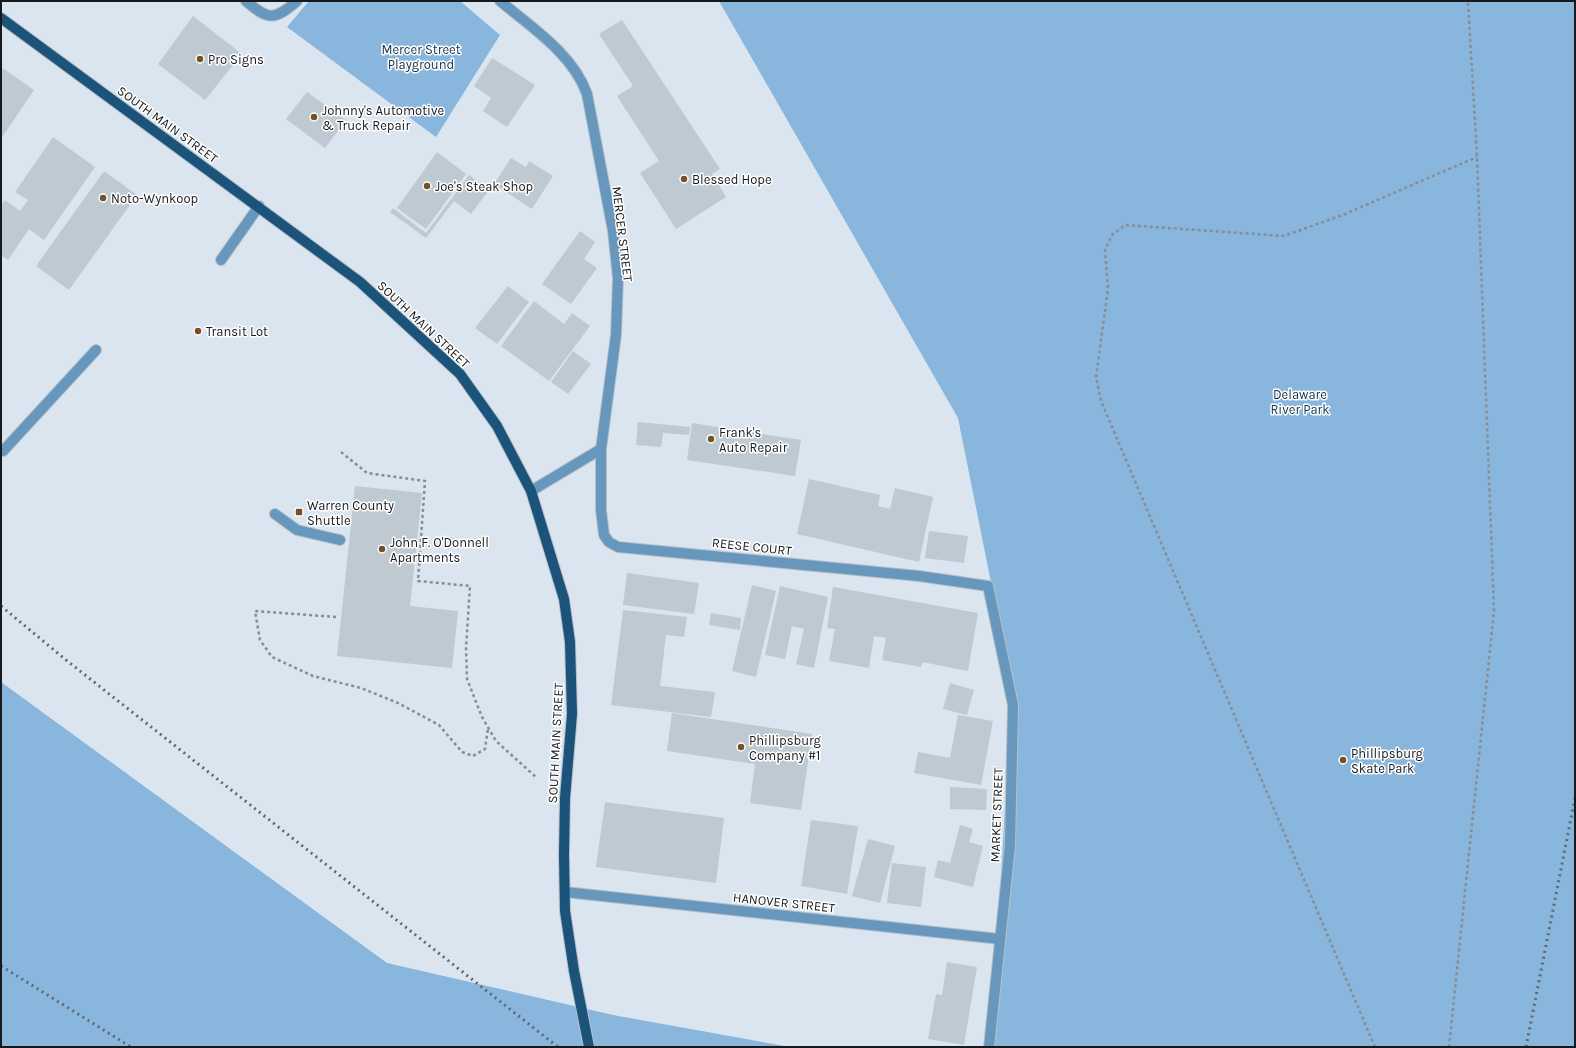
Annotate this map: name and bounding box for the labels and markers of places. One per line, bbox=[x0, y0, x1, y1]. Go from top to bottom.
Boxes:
place label: Pro Signs bbox=[208, 52, 264, 67]
marker: Pro Signs bbox=[195, 54, 205, 64]
place label: Johnny's Automotive & Truck Repair bbox=[322, 103, 445, 133]
marker: Johnny's Automotive & Truck Repair bbox=[309, 112, 319, 122]
place label: Blessed Hope bbox=[692, 172, 772, 187]
marker: Blessed Hope bbox=[679, 174, 689, 184]
place label: Joe's Steak Shop bbox=[435, 179, 533, 194]
marker: Joe's Steak Shop bbox=[422, 181, 432, 191]
place label: Noto-Wynkoop bbox=[111, 191, 198, 206]
marker: Noto-Wynkoop bbox=[98, 193, 108, 203]
place label: Transit Lot bbox=[206, 324, 268, 339]
marker: Transit Lot bbox=[193, 326, 203, 336]
place label: Frank's Auto Repair bbox=[719, 425, 788, 455]
marker: Frank's Auto Repair bbox=[706, 434, 716, 444]
place label: Warren County Shuttle bbox=[307, 498, 394, 528]
marker: Warren County Shuttle bbox=[294, 507, 304, 517]
place label: John F. O'Donnell Apartments bbox=[390, 535, 489, 565]
marker: John F. O'Donnell Apartments bbox=[377, 544, 387, 554]
place label: Phillipsburg Company #1 bbox=[749, 733, 822, 763]
marker: Phillipsburg Company #1 bbox=[736, 742, 746, 752]
place label: Phillipsburg Skate Park bbox=[1351, 746, 1424, 776]
marker: Phillipsburg Skate Park bbox=[1338, 755, 1348, 765]

